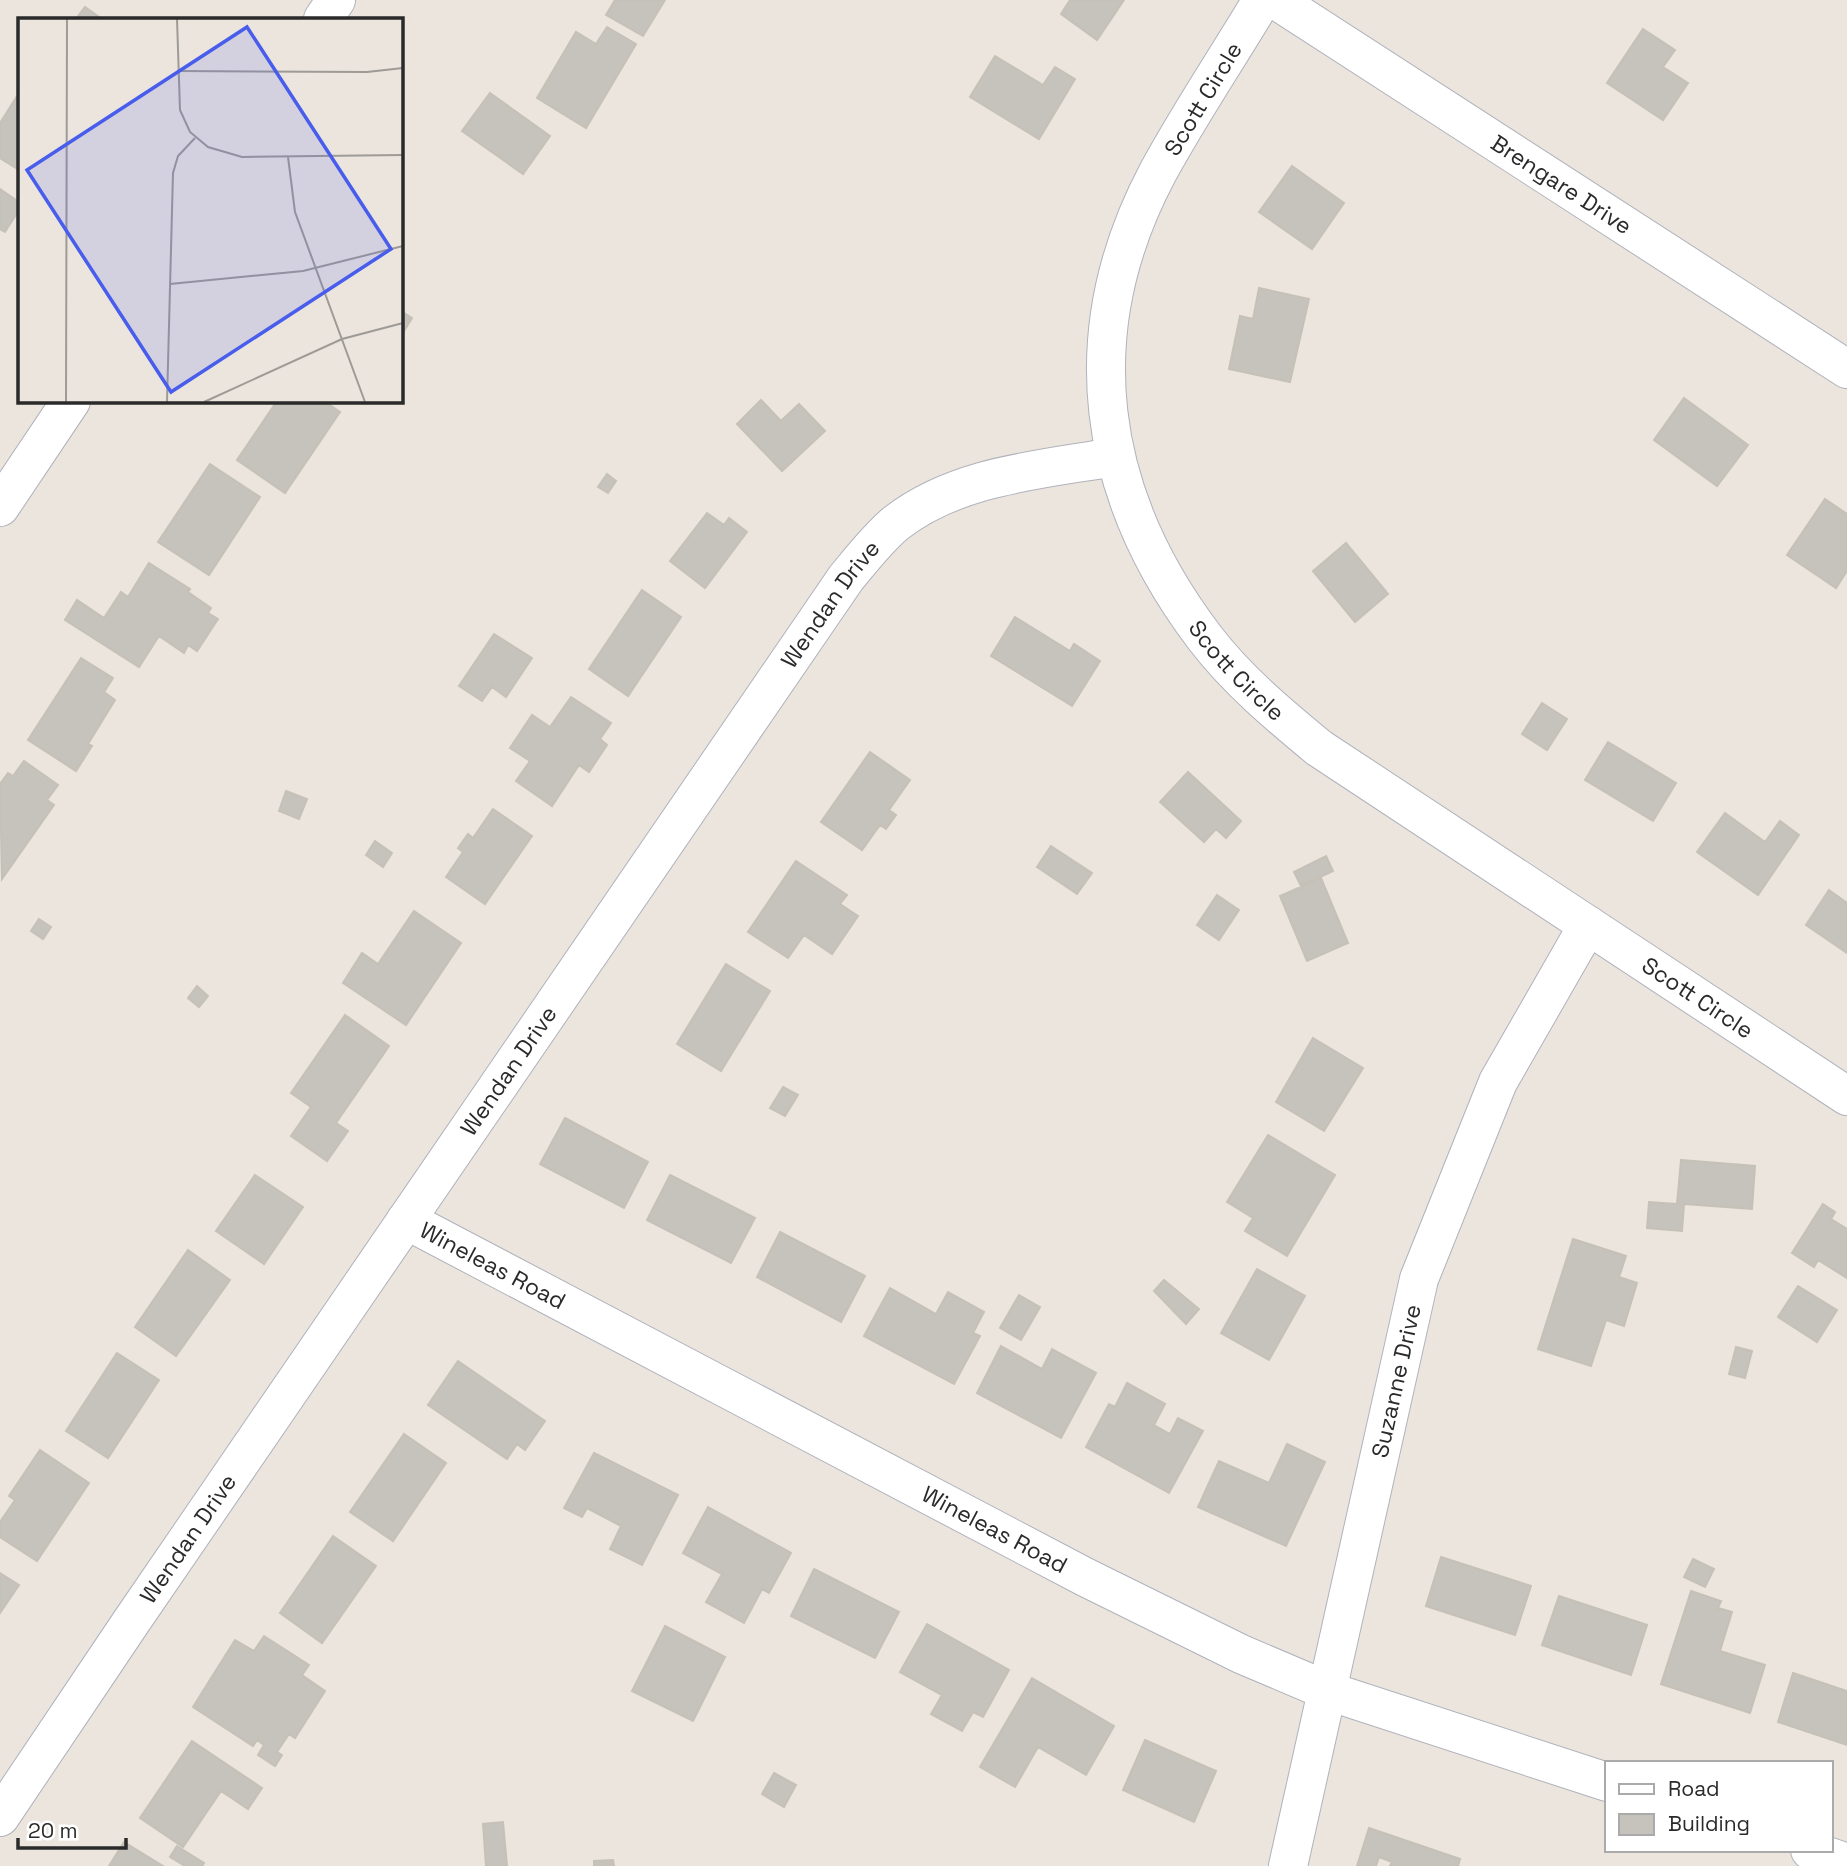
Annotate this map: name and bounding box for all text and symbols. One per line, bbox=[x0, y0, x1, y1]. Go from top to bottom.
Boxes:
inset map bbox=[18, 18, 402, 402]
street label: Scott Circle bbox=[1157, 37, 1249, 161]
street label: Brengare Drive bbox=[1485, 128, 1638, 241]
street label: Wendan Drive bbox=[774, 534, 886, 674]
street label: Scott Circle bbox=[1182, 614, 1291, 727]
street label: Scott Circle bbox=[1636, 950, 1759, 1045]
street label: Wendan Drive bbox=[454, 1000, 563, 1141]
street label: Wineleas Road bbox=[415, 1215, 571, 1316]
street label: Suzanne Drive bbox=[1365, 1301, 1428, 1460]
street label: Wendan Drive bbox=[133, 1468, 243, 1609]
street label: Wineleas Road bbox=[917, 1479, 1073, 1580]
legend bbox=[1605, 1761, 1833, 1852]
text: Road bbox=[1668, 1775, 1720, 1802]
scale bar bbox=[18, 1806, 126, 1850]
text: Building bbox=[1668, 1810, 1750, 1837]
text: 20 m bbox=[28, 1817, 78, 1844]

